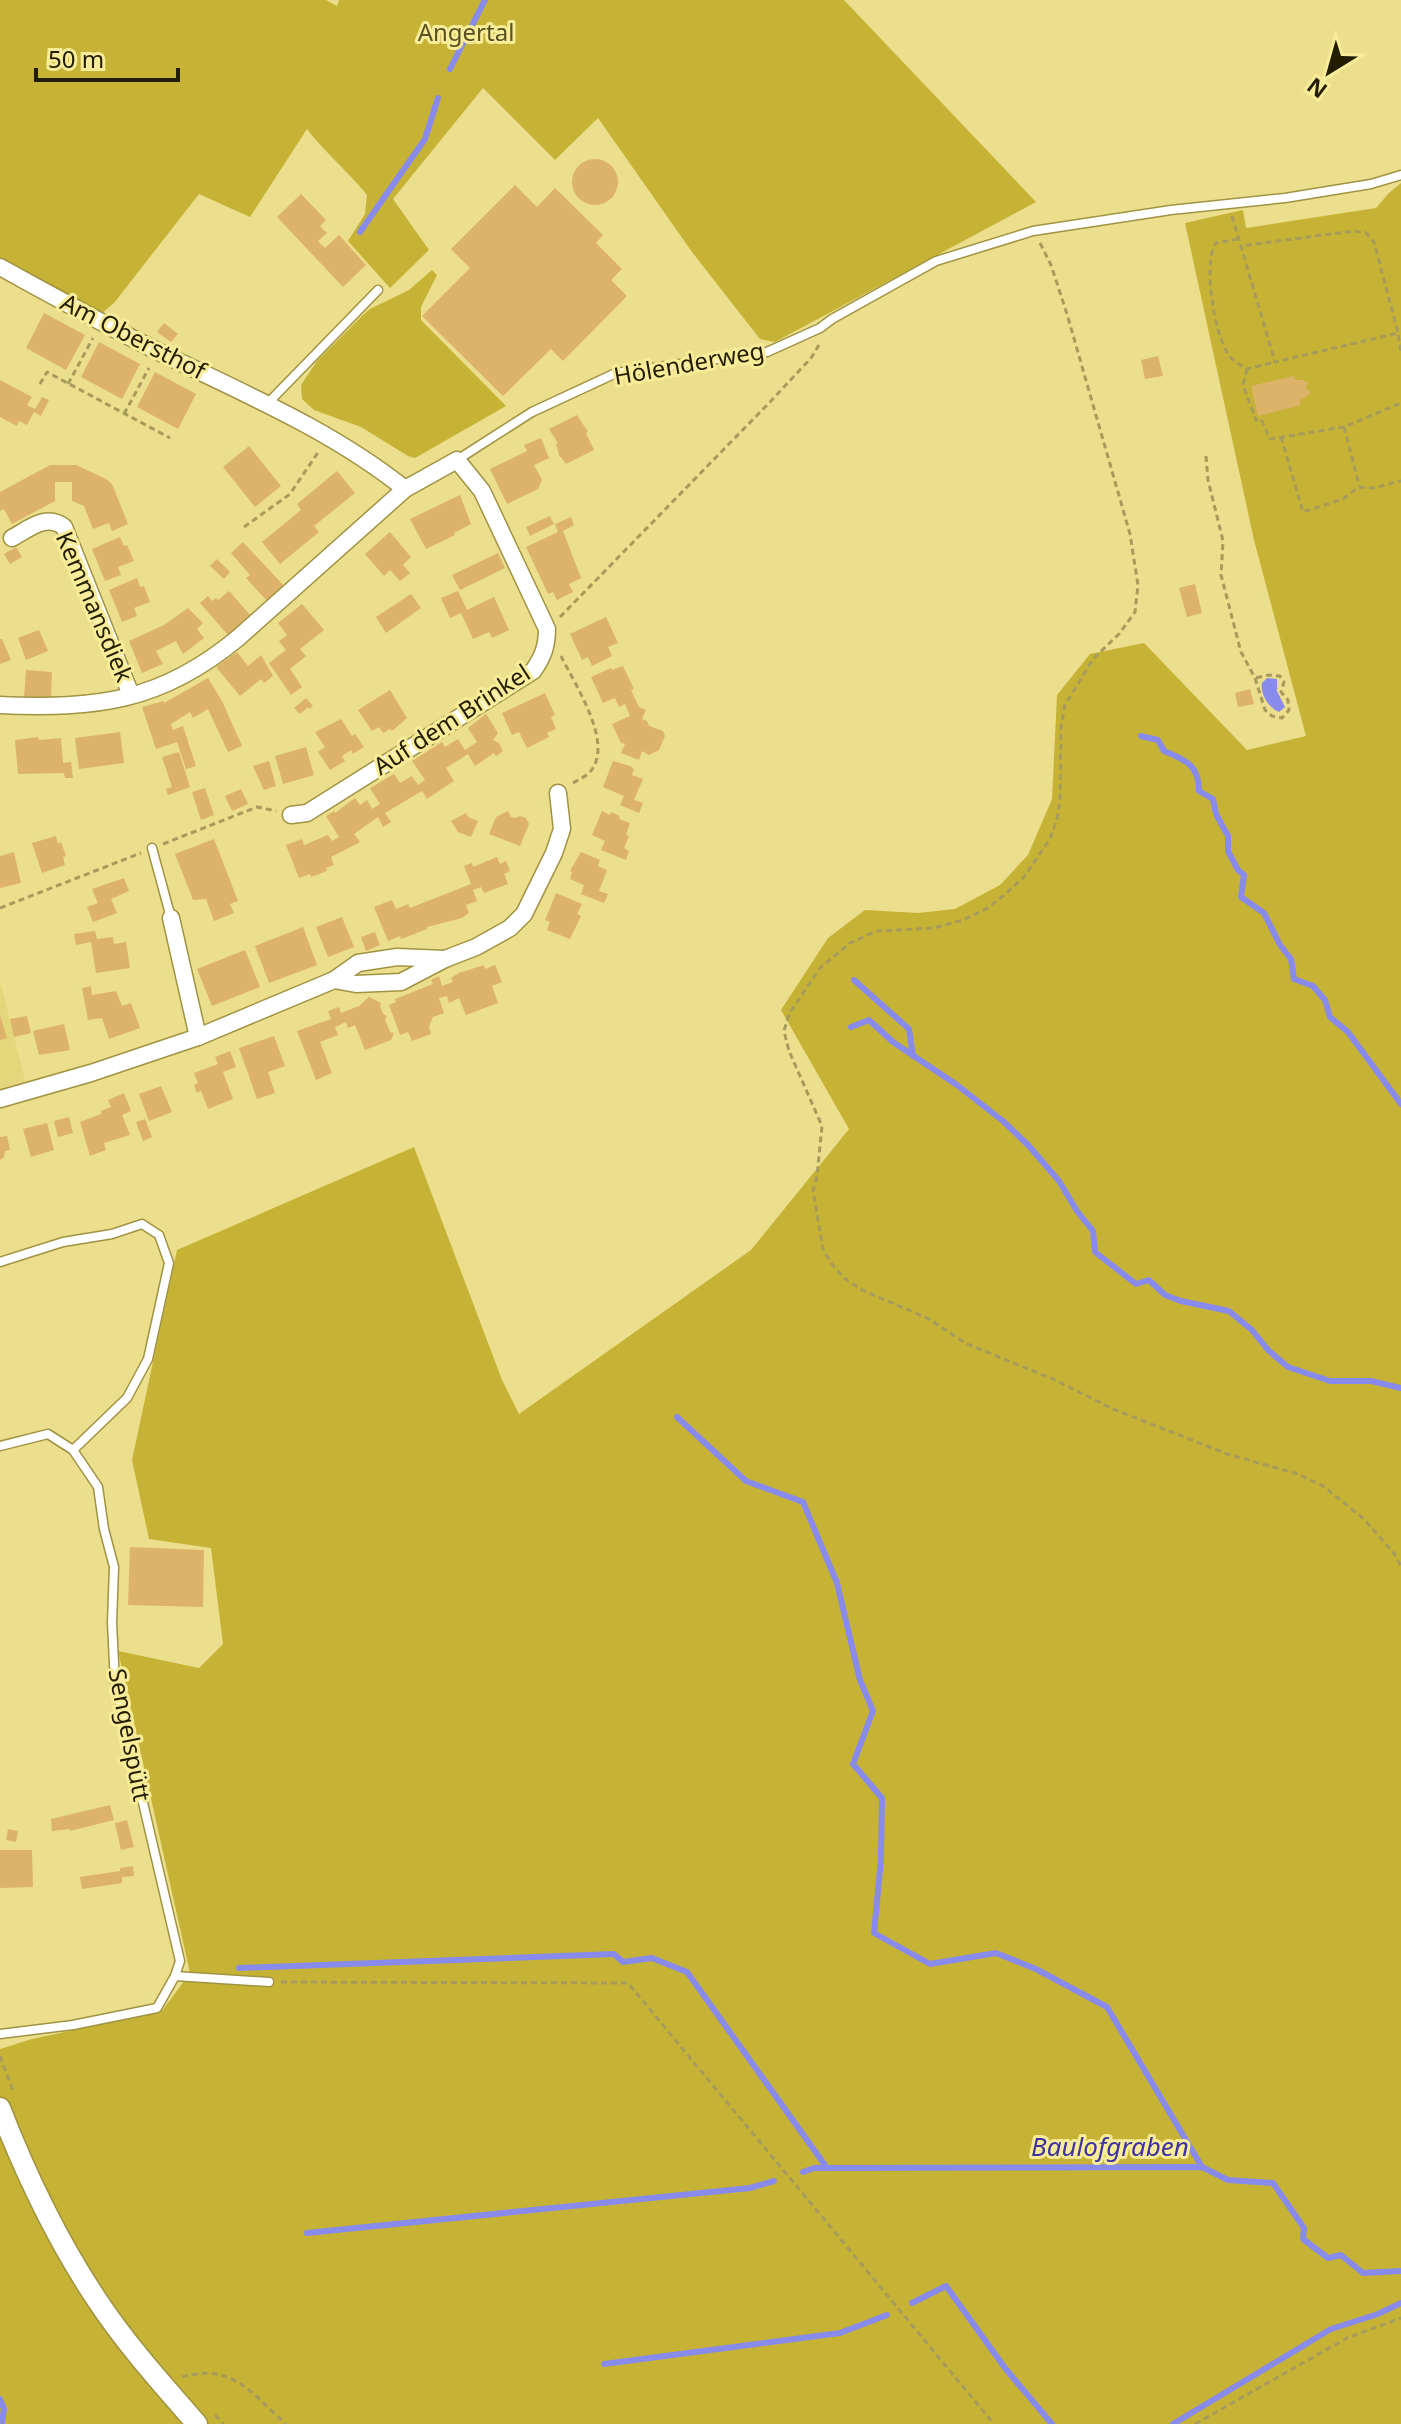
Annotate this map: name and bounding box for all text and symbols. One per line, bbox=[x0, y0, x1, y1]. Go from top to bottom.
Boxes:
park label: Angertal bbox=[418, 15, 514, 48]
scale bar bbox=[36, 32, 178, 82]
north arrow bbox=[1289, 32, 1369, 112]
text: 50 m bbox=[48, 42, 104, 75]
text: N bbox=[1300, 71, 1333, 106]
street label: Am Obersthof bbox=[55, 285, 213, 387]
street label: Hölenderweg bbox=[611, 333, 767, 392]
street label: Kemmansdiek bbox=[49, 526, 142, 687]
street label: Auf dem Brinkel bbox=[366, 656, 536, 782]
street label: Sengelspütt bbox=[101, 1666, 160, 1804]
water label: Baulofgraben bbox=[1031, 2128, 1189, 2164]

